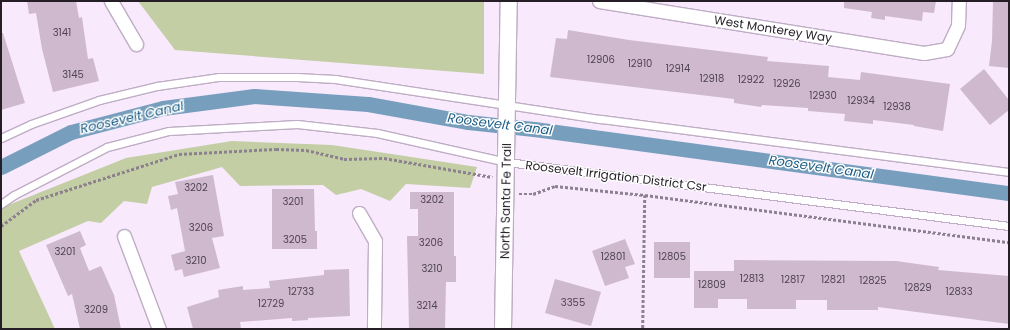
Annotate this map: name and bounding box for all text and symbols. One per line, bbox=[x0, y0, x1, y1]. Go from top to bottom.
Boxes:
street label: West Monterey Way bbox=[713, 13, 833, 45]
house number: 3141 bbox=[53, 27, 71, 39]
house number: 12906 bbox=[587, 54, 615, 66]
house number: 12910 bbox=[628, 58, 652, 70]
house number: 12914 bbox=[666, 63, 690, 75]
house number: 3145 bbox=[62, 69, 84, 81]
house number: 12918 bbox=[700, 73, 724, 85]
house number: 12922 bbox=[738, 74, 764, 86]
house number: 12926 bbox=[773, 78, 801, 90]
house number: 12930 bbox=[809, 90, 837, 102]
house number: 12934 bbox=[847, 95, 875, 107]
water label: Roosevelt Canal bbox=[79, 99, 185, 137]
house number: 12938 bbox=[883, 101, 911, 113]
water label: Roosevelt Canal bbox=[447, 111, 553, 139]
street label: North Santa Fe Trail bbox=[498, 143, 514, 259]
water label: Roosevelt Canal bbox=[768, 153, 874, 183]
street label: Roosevelt Irrigation District Csr bbox=[525, 158, 707, 194]
house number: 3202 bbox=[184, 182, 208, 194]
house number: 3202 bbox=[420, 194, 444, 206]
house number: 3201 bbox=[282, 196, 304, 208]
house number: 3206 bbox=[189, 222, 213, 234]
house number: 3205 bbox=[283, 234, 307, 246]
house number: 3206 bbox=[419, 237, 443, 249]
house number: 3201 bbox=[54, 246, 76, 258]
house number: 12801 bbox=[601, 251, 625, 263]
house number: 12805 bbox=[658, 251, 686, 263]
house number: 3210 bbox=[185, 255, 207, 267]
house number: 3210 bbox=[421, 263, 443, 275]
house number: 12813 bbox=[740, 273, 764, 285]
house number: 12817 bbox=[781, 274, 805, 286]
house number: 12821 bbox=[821, 274, 845, 286]
house number: 12825 bbox=[859, 275, 887, 287]
house number: 12809 bbox=[698, 279, 726, 291]
house number: 12829 bbox=[904, 282, 932, 294]
house number: 12733 bbox=[288, 286, 314, 298]
house number: 12833 bbox=[945, 286, 973, 298]
house number: 3355 bbox=[561, 297, 585, 309]
house number: 12729 bbox=[258, 298, 284, 310]
house number: 3214 bbox=[416, 300, 438, 312]
house number: 3209 bbox=[84, 304, 108, 316]

